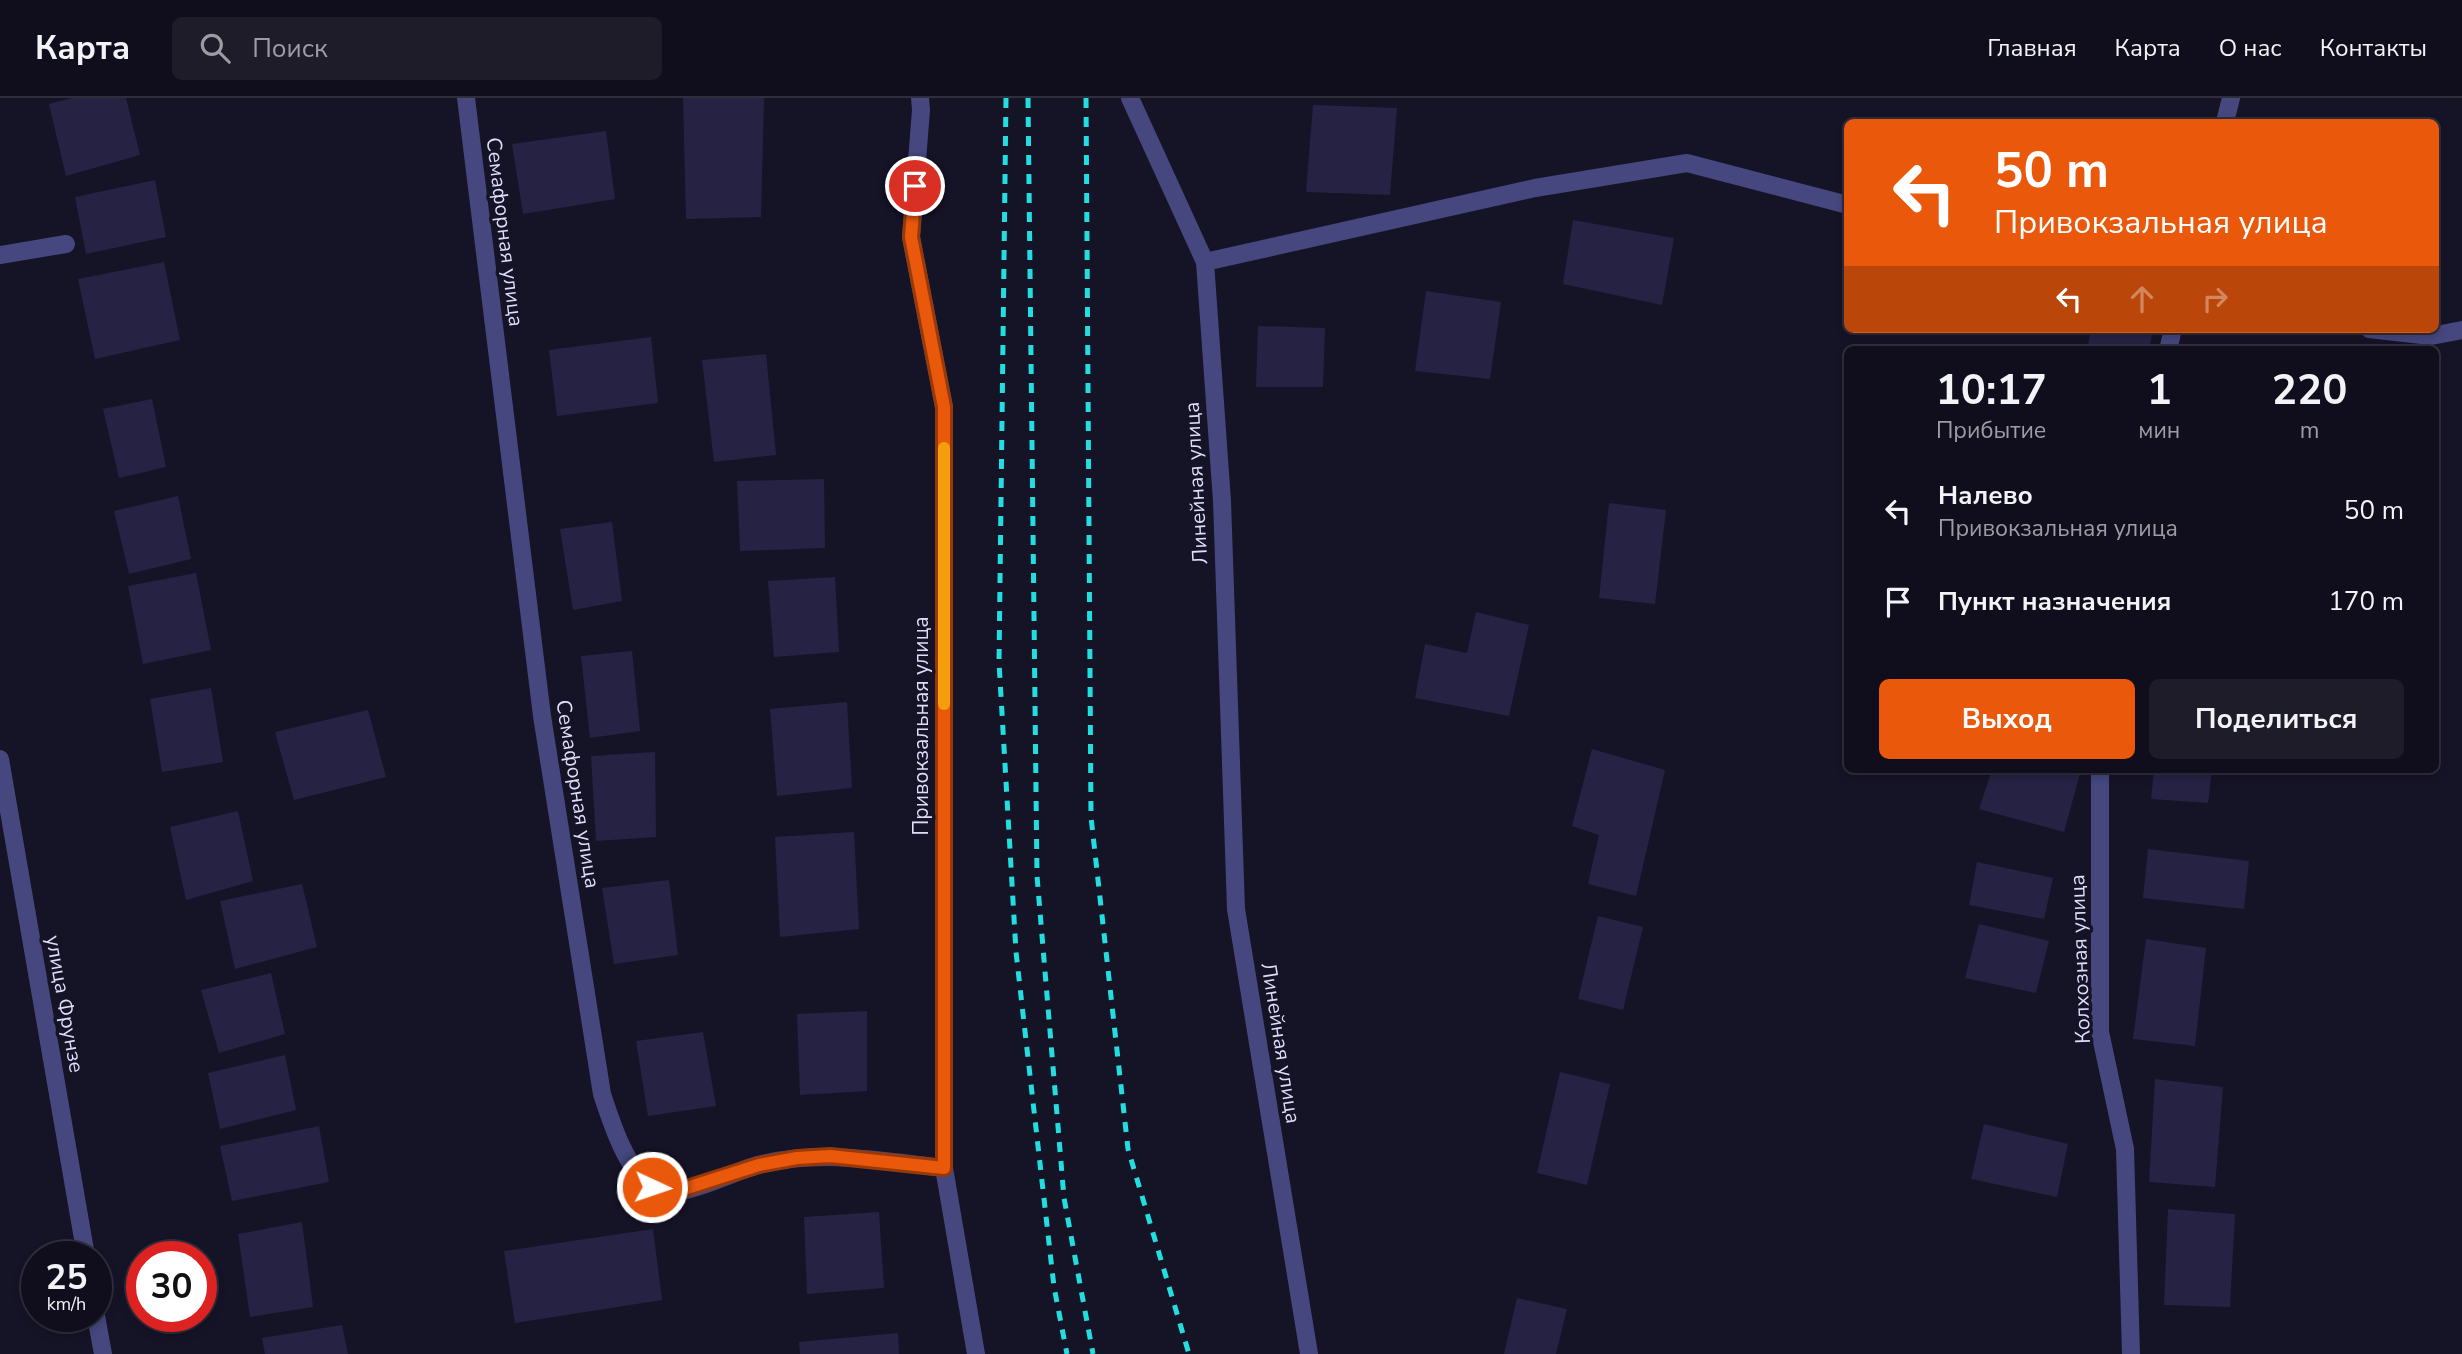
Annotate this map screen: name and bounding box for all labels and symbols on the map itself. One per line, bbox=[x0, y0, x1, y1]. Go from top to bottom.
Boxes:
street label: Семафорная улица bbox=[480, 136, 530, 328]
pin bbox=[885, 156, 945, 216]
street label: Линейная улица bbox=[1178, 401, 1214, 565]
street label: Привокзальная улица bbox=[907, 616, 935, 836]
street label: Семафорная улица bbox=[549, 698, 607, 890]
street label: Колхозная улица bbox=[2063, 874, 2097, 1044]
street label: улица Фрунзе bbox=[39, 933, 91, 1075]
street label: Линейная улица bbox=[1254, 960, 1308, 1126]
position arrow bbox=[615, 1150, 689, 1224]
speed limit sign: 30 bbox=[126, 1241, 217, 1332]

